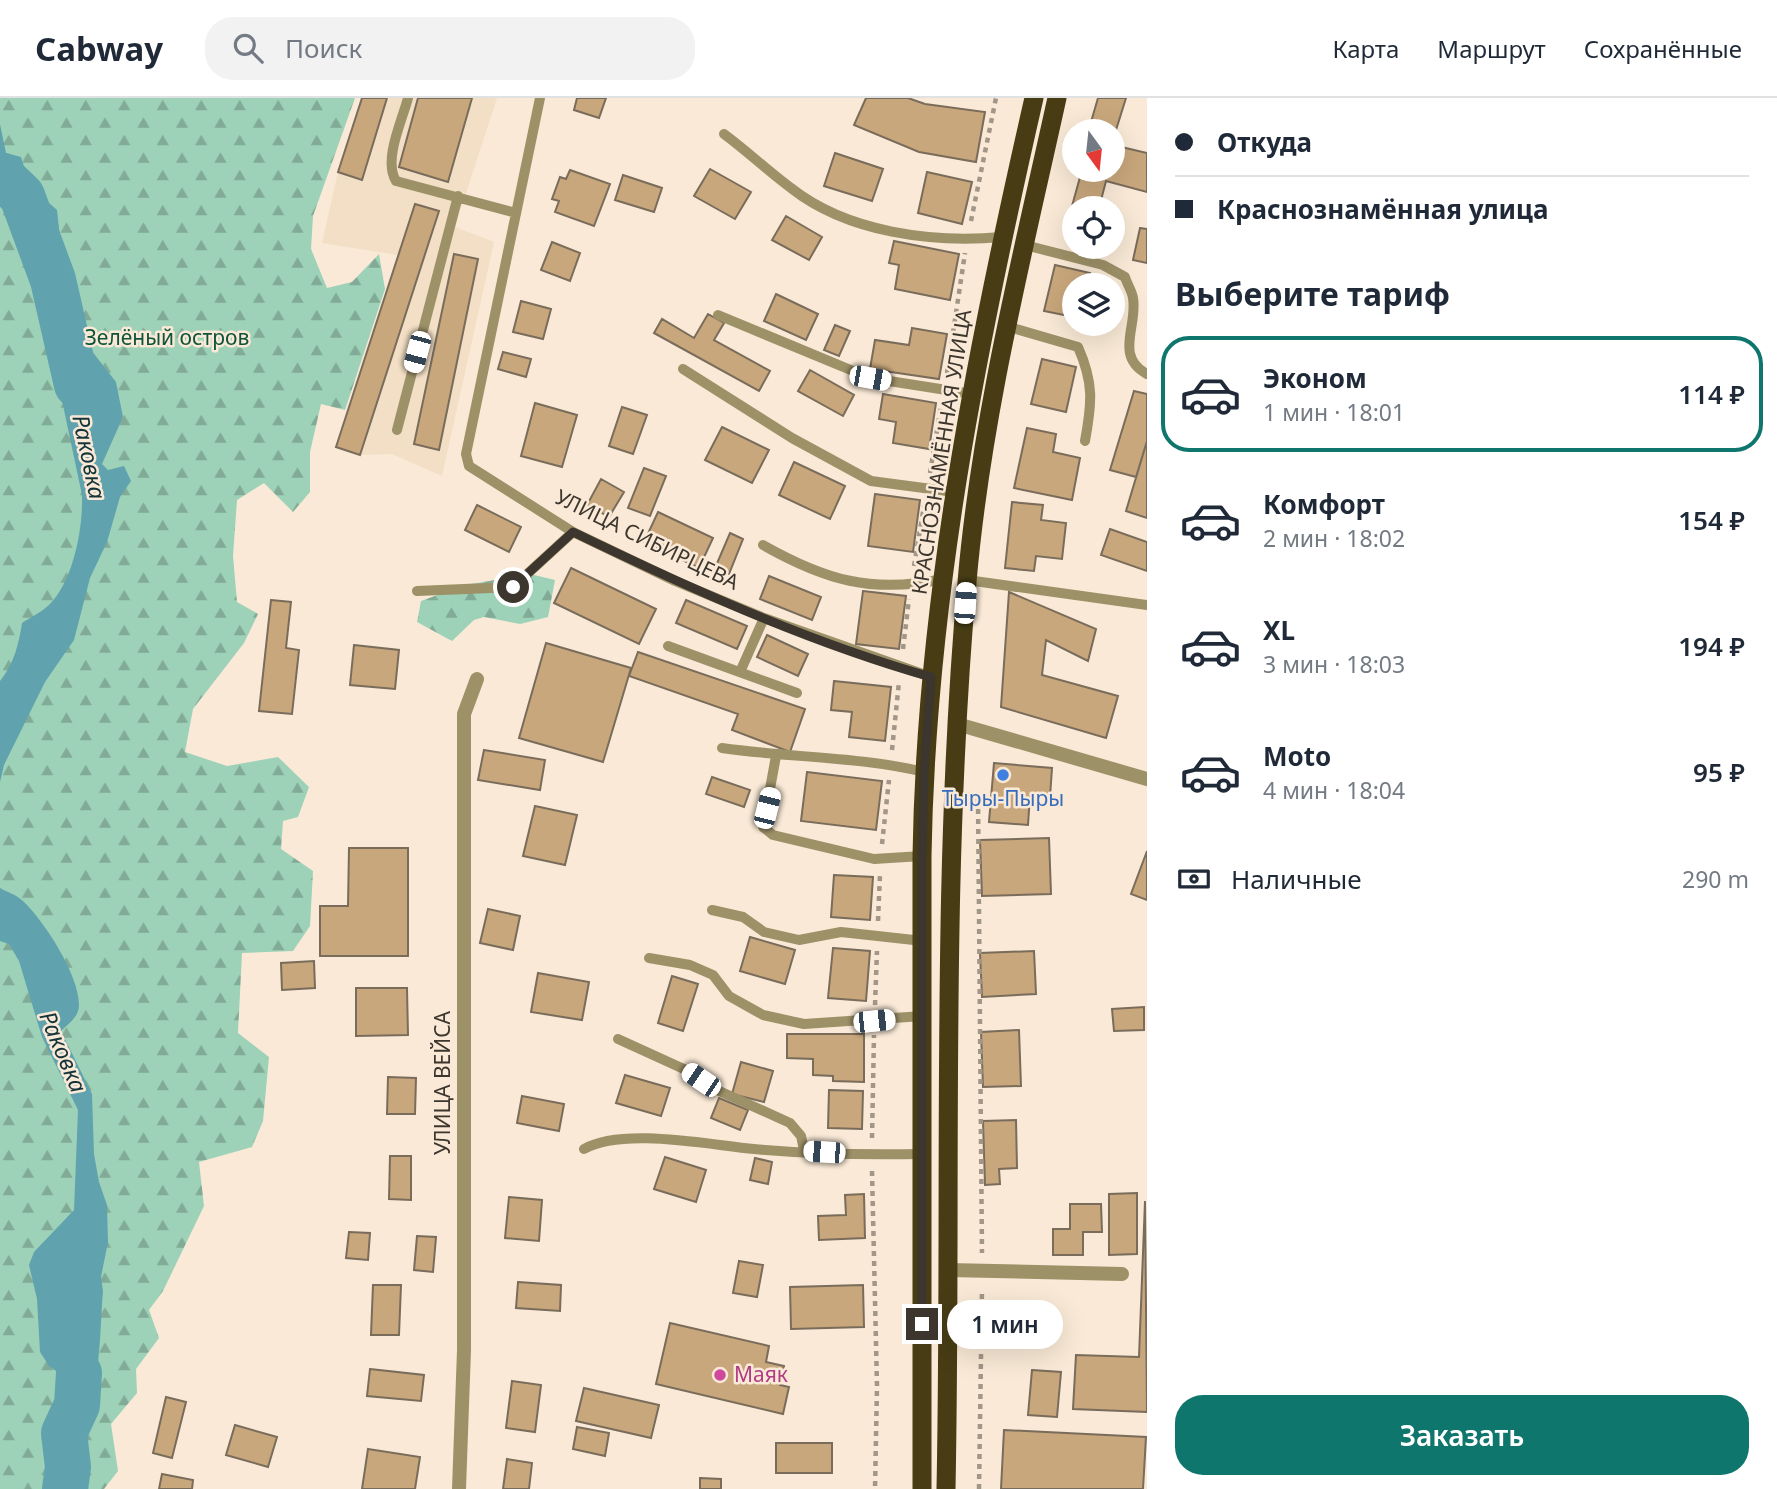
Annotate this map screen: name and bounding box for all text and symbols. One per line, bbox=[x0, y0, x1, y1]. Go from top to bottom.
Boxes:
search box bbox=[205, 17, 695, 80]
text: Cabway bbox=[35, 26, 163, 71]
icon: search bbox=[229, 29, 267, 67]
text: Поиск bbox=[285, 30, 362, 66]
text: Карта bbox=[1332, 32, 1399, 65]
text: Маршрут bbox=[1437, 32, 1546, 65]
text: Сохранённые bbox=[1584, 32, 1742, 65]
north arrow bbox=[1062, 119, 1125, 182]
map controls bbox=[1062, 119, 1125, 336]
text: Откуда bbox=[1217, 124, 1312, 160]
text: Краснознамённая улица bbox=[1217, 191, 1549, 227]
button: locate bbox=[1062, 196, 1125, 259]
text: Выберите тариф bbox=[1175, 272, 1450, 315]
button: layers bbox=[1062, 273, 1125, 336]
street label: КРАСНОЗНАМЁННАЯ УЛИЦА bbox=[905, 307, 977, 596]
park label: Зелёный остров bbox=[85, 323, 249, 351]
car bbox=[402, 329, 433, 375]
text: Эконом bbox=[1263, 360, 1367, 396]
icon: car bbox=[1179, 363, 1242, 426]
car bbox=[848, 364, 893, 392]
text: 114 ₽ bbox=[1678, 376, 1745, 412]
text: 1 мин · 18:01 bbox=[1263, 396, 1405, 428]
water label: Раковка bbox=[65, 412, 115, 502]
street label: УЛИЦА СИБИРЦЕВА bbox=[551, 482, 744, 596]
text: Комфорт bbox=[1263, 486, 1385, 522]
icon: car bbox=[1179, 489, 1242, 552]
text: 154 ₽ bbox=[1678, 502, 1745, 538]
text: 2 мин · 18:02 bbox=[1263, 522, 1405, 554]
route start bbox=[497, 571, 529, 603]
car bbox=[954, 581, 977, 625]
text: XL bbox=[1263, 612, 1295, 648]
icon: car bbox=[1179, 615, 1242, 678]
text: 194 ₽ bbox=[1678, 628, 1745, 664]
text: 3 мин · 18:03 bbox=[1263, 648, 1405, 680]
text: Moto bbox=[1263, 738, 1331, 774]
icon: car bbox=[1179, 741, 1242, 804]
text: 95 ₽ bbox=[1693, 754, 1745, 790]
marker: Тыры-Пыры bbox=[995, 767, 1011, 783]
text: 4 мин · 18:04 bbox=[1263, 774, 1405, 806]
place label: Тыры-Пыры bbox=[942, 784, 1064, 812]
car bbox=[752, 785, 783, 831]
icon: cash bbox=[1175, 860, 1213, 898]
text: Наличные bbox=[1231, 861, 1362, 897]
text: 290 m bbox=[1682, 863, 1749, 895]
water label: Раковка bbox=[33, 1006, 95, 1097]
car bbox=[853, 1008, 896, 1034]
street label: УЛИЦА ВЕЙСА bbox=[428, 1010, 456, 1155]
car bbox=[678, 1060, 725, 1100]
car bbox=[803, 1140, 846, 1164]
callout: 1 мин bbox=[946, 1300, 1062, 1348]
route end bbox=[906, 1308, 938, 1340]
text: 1 мин bbox=[971, 1308, 1039, 1340]
place label: Маяк bbox=[734, 1360, 788, 1388]
marker: Маяк bbox=[712, 1367, 728, 1383]
button: Заказать bbox=[1175, 1395, 1749, 1475]

